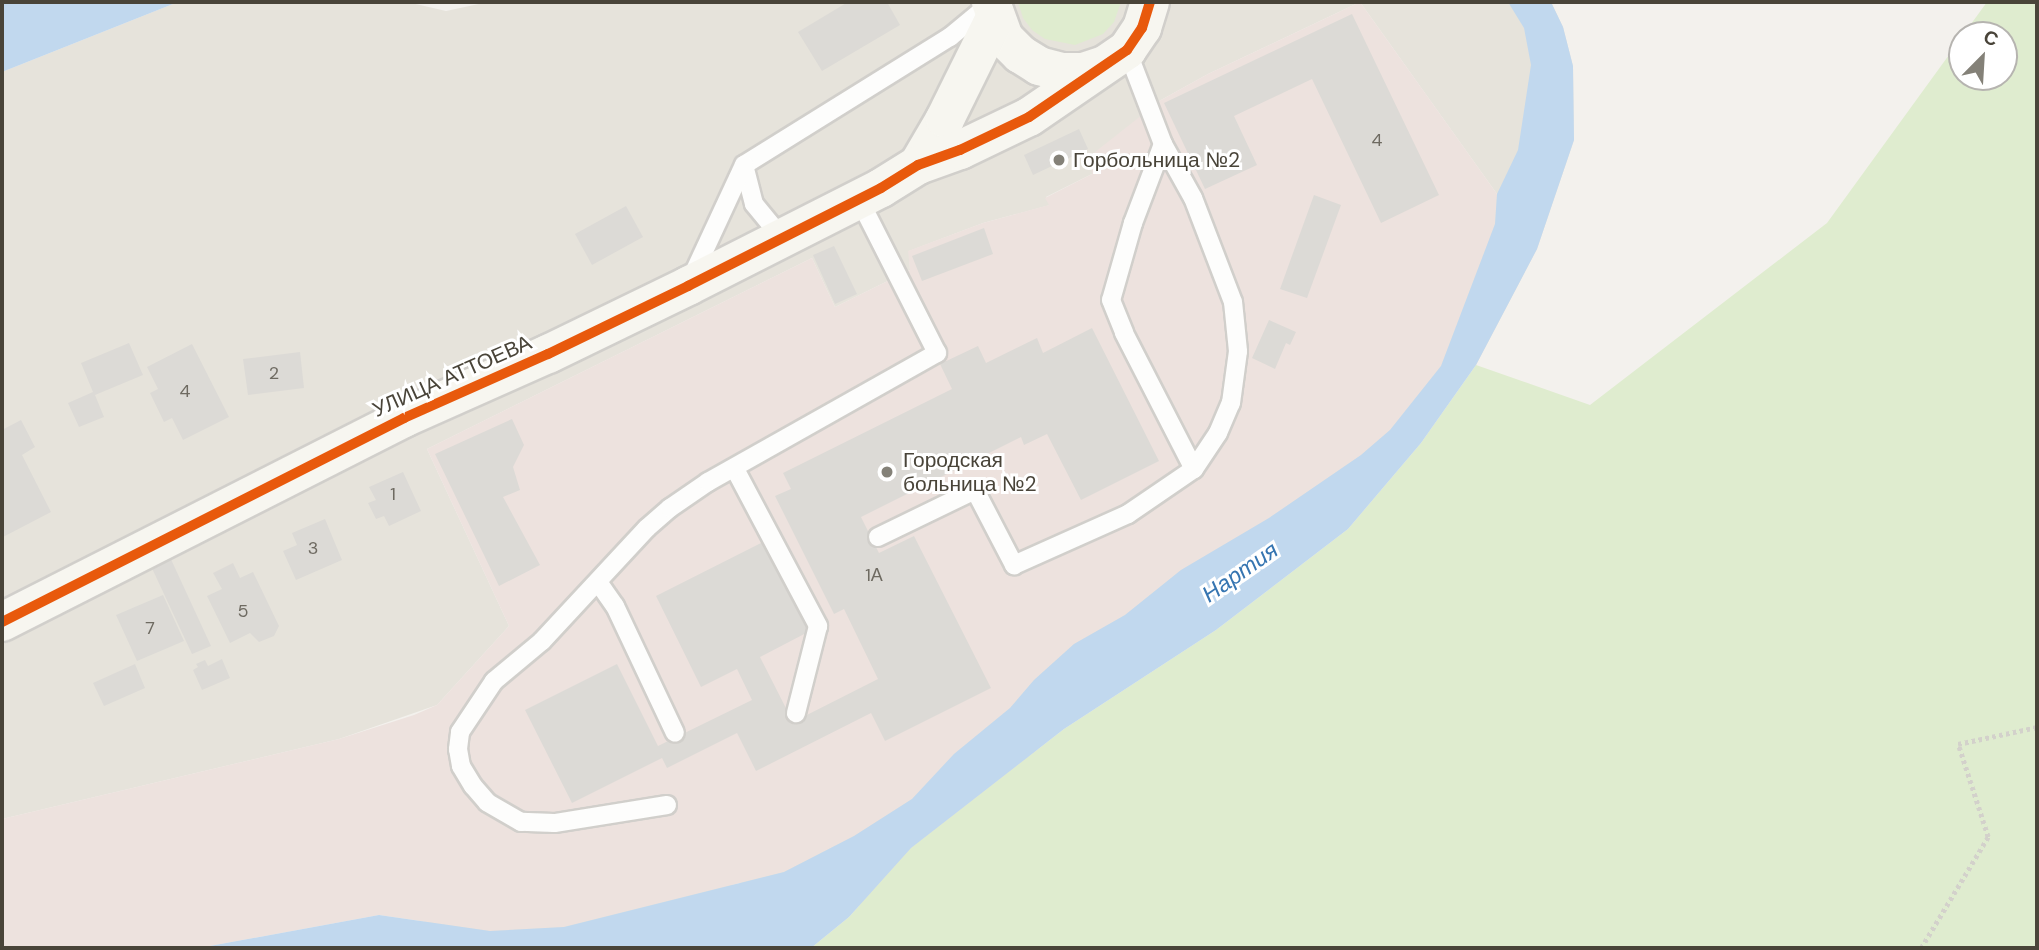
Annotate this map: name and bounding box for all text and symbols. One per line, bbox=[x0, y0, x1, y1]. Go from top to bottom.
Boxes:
north arrow bbox=[1948, 21, 2018, 91]
text: С bbox=[1980, 24, 2002, 52]
house number: 4 bbox=[1372, 129, 1382, 151]
place label: Горбольница №2 bbox=[1073, 147, 1240, 173]
marker: Горбольница №2 bbox=[1051, 152, 1067, 168]
street label: УЛИЦА АТТОЕВА bbox=[369, 330, 535, 422]
house number: 2 bbox=[269, 362, 279, 384]
house number: 4 bbox=[180, 380, 190, 402]
place label: Городская больница №2 bbox=[903, 447, 1037, 497]
marker: Городская больница №2 bbox=[877, 462, 897, 482]
house number: 1 bbox=[390, 483, 396, 505]
water label: Нартия bbox=[1197, 536, 1283, 608]
house number: 3 bbox=[308, 537, 318, 559]
house number: 1А bbox=[865, 564, 883, 586]
house number: 5 bbox=[238, 600, 248, 622]
house number: 7 bbox=[145, 617, 155, 639]

